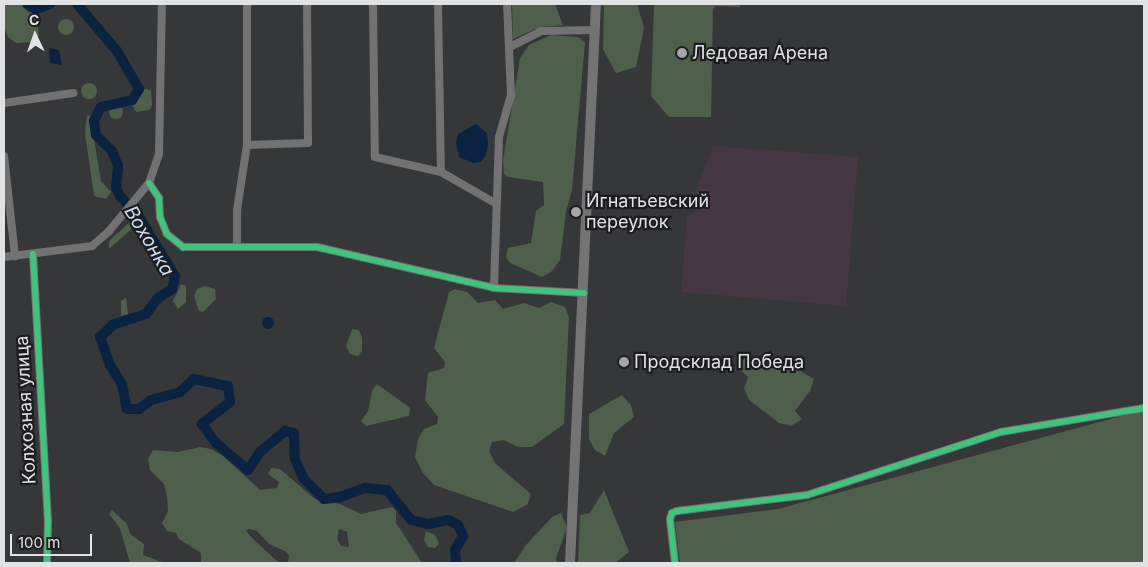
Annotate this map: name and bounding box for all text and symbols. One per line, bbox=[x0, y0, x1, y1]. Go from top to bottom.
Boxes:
north arrow bbox=[10, 10, 60, 60]
text: С bbox=[29, 11, 40, 28]
place label: Ледовая Арена bbox=[692, 42, 828, 64]
marker: Ледовая Арена bbox=[676, 47, 688, 59]
place label: Игнатьевский переулок bbox=[586, 191, 709, 233]
water label: Вохонка bbox=[119, 202, 179, 280]
marker: Игнатьевский переулок bbox=[570, 206, 582, 218]
street label: Колхозная улица bbox=[11, 335, 41, 485]
place label: Продсклад Победа bbox=[634, 351, 804, 373]
marker: Продсклад Победа bbox=[618, 356, 630, 368]
scale bar bbox=[12, 524, 95, 556]
text: 100 m bbox=[18, 533, 60, 552]

